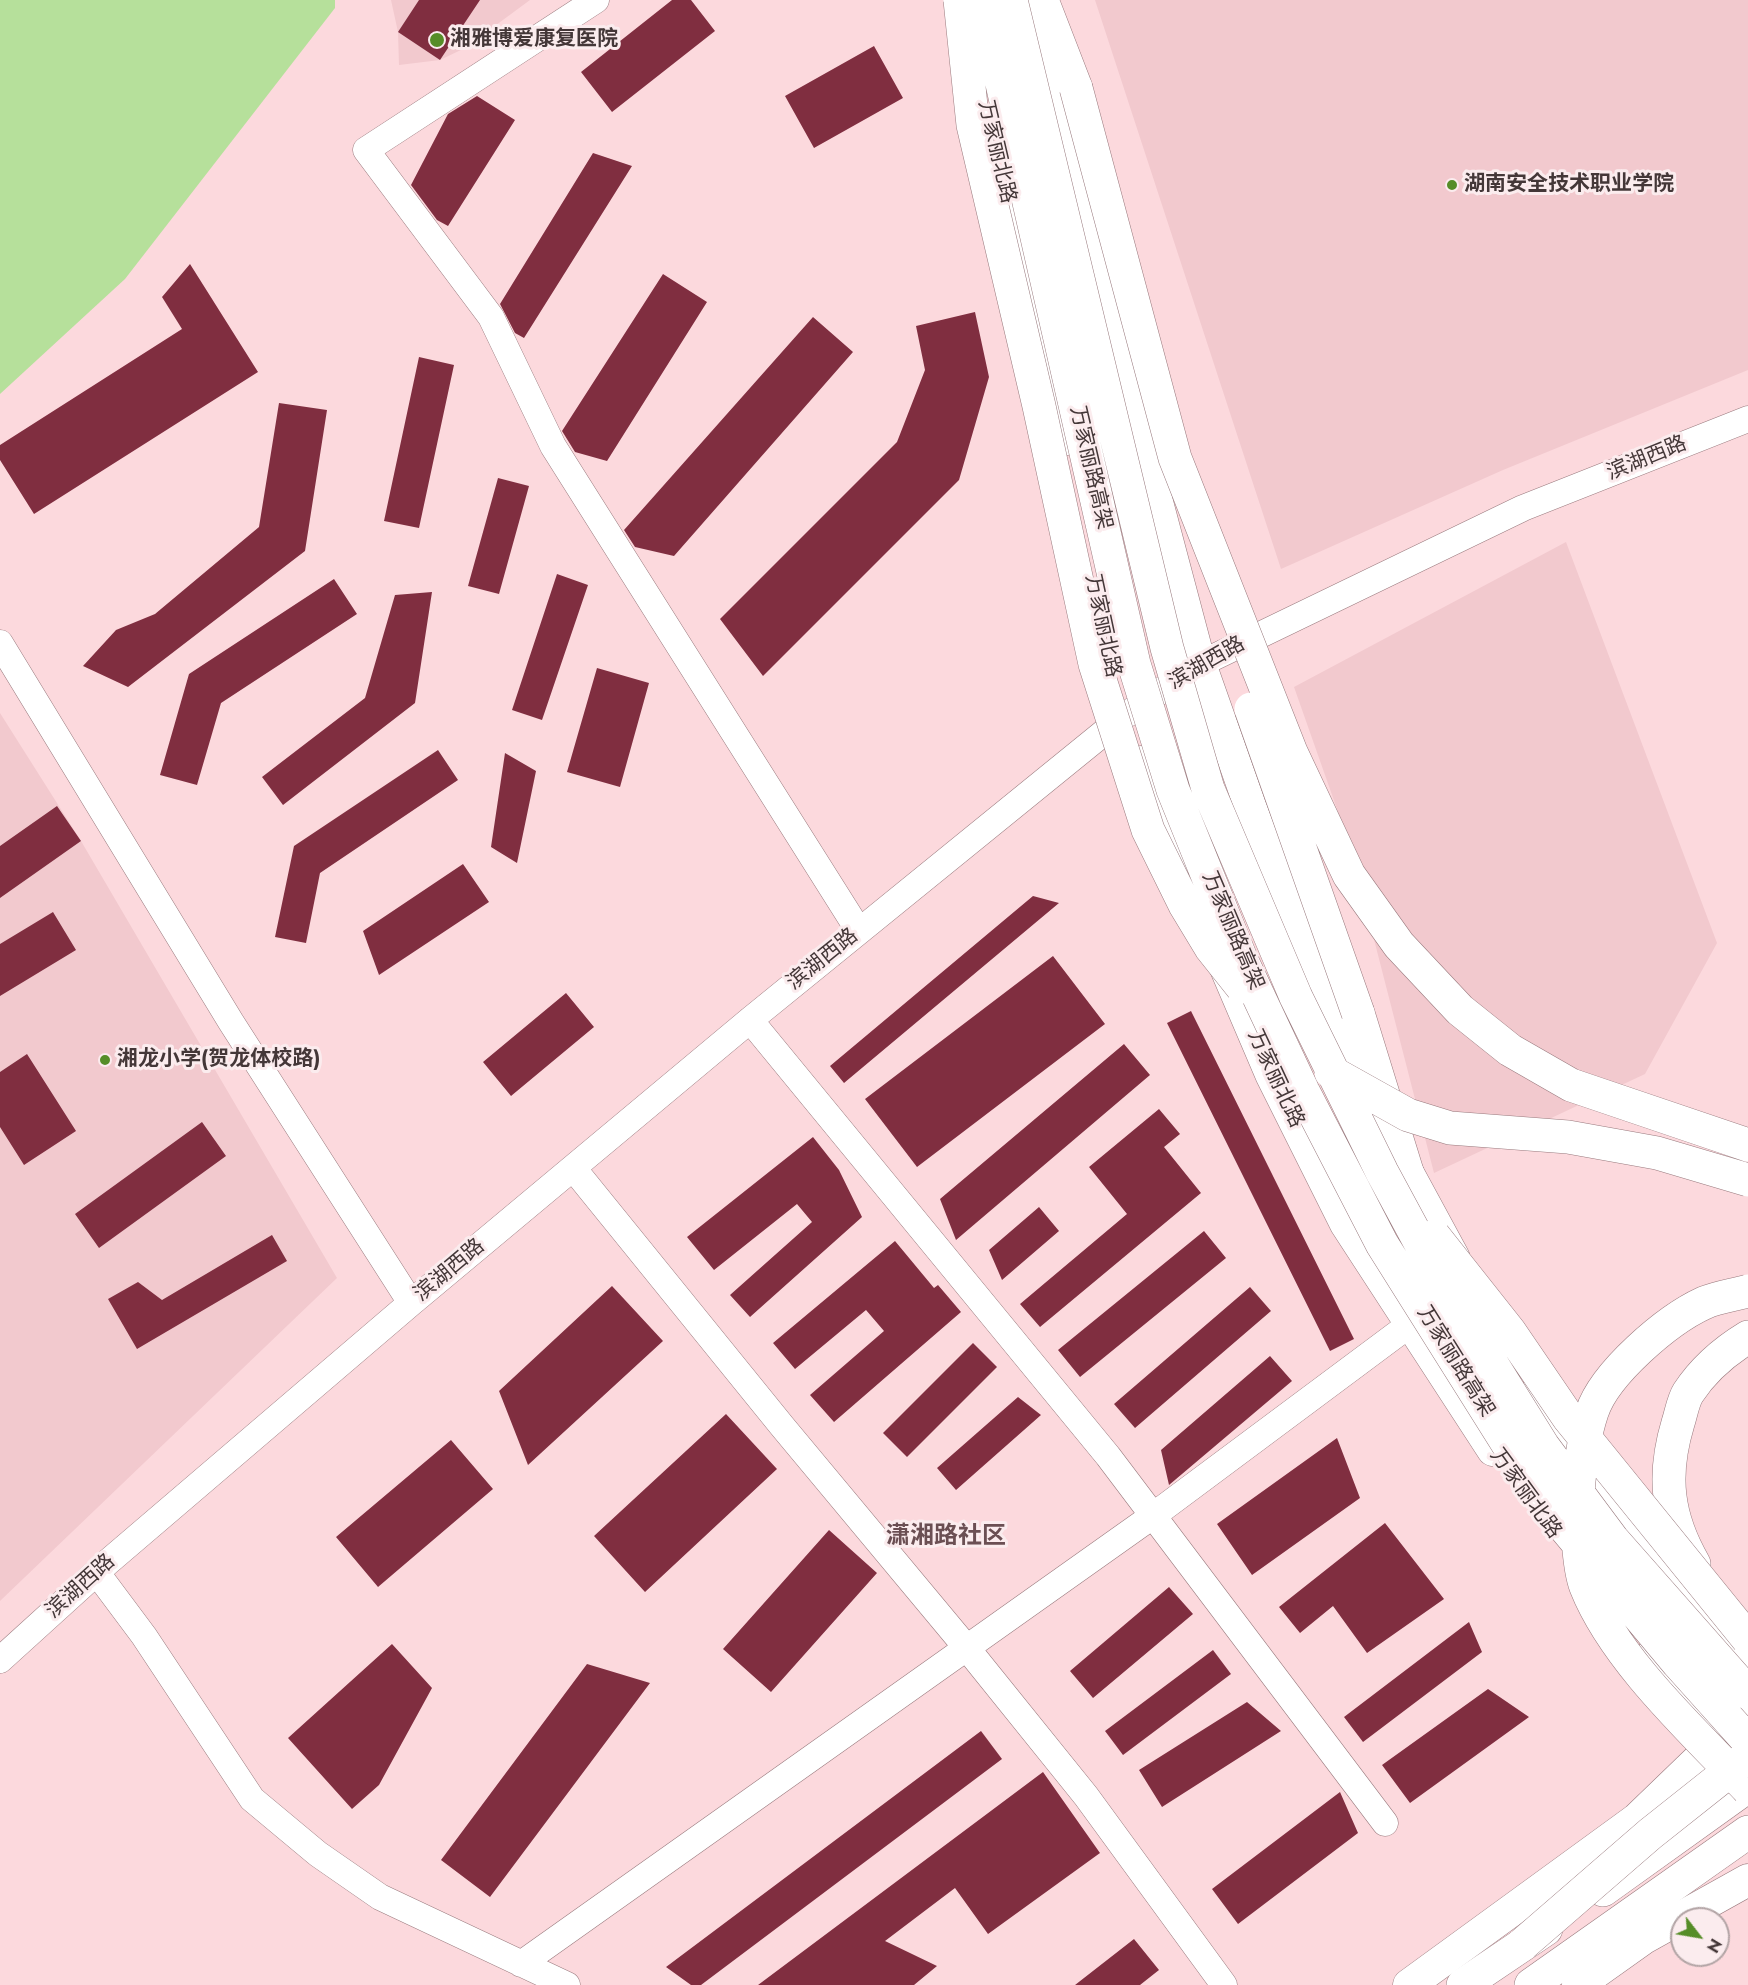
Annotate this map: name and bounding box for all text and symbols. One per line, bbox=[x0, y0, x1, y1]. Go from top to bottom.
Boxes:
place label: 湘雅博爱康复医院 bbox=[450, 27, 618, 53]
marker: 湘雅博爱康复医院 bbox=[428, 31, 446, 49]
street label: 万家丽北路 bbox=[972, 98, 1020, 206]
place label: 湖南安全技术职业学院 bbox=[1464, 172, 1674, 198]
marker: 湖南安全技术职业学院 bbox=[1445, 178, 1459, 192]
street label: 万家丽路高架 bbox=[1064, 404, 1116, 532]
street label: 滨湖西路 bbox=[1603, 432, 1691, 486]
street label: 万家丽北路 bbox=[1079, 572, 1125, 680]
street label: 滨湖西路 bbox=[1164, 632, 1250, 696]
street label: 万家丽路高架 bbox=[1196, 868, 1268, 994]
street label: 滨湖西路 bbox=[782, 924, 864, 996]
street label: 万家丽北路 bbox=[1241, 1026, 1309, 1132]
place label: 湘龙小学(贺龙体校路) bbox=[117, 1047, 320, 1073]
marker: 湘龙小学(贺龙体校路) bbox=[98, 1053, 112, 1067]
street label: 滨湖西路 bbox=[410, 1234, 490, 1308]
street label: 万家丽路高架 bbox=[1411, 1302, 1499, 1422]
street label: 万家丽北路 bbox=[1484, 1444, 1566, 1544]
district label: 潇湘路社区 bbox=[886, 1523, 1006, 1551]
street label: 滨湖西路 bbox=[41, 1550, 121, 1624]
north arrow bbox=[1670, 1907, 1730, 1967]
text: N bbox=[1701, 1934, 1727, 1957]

